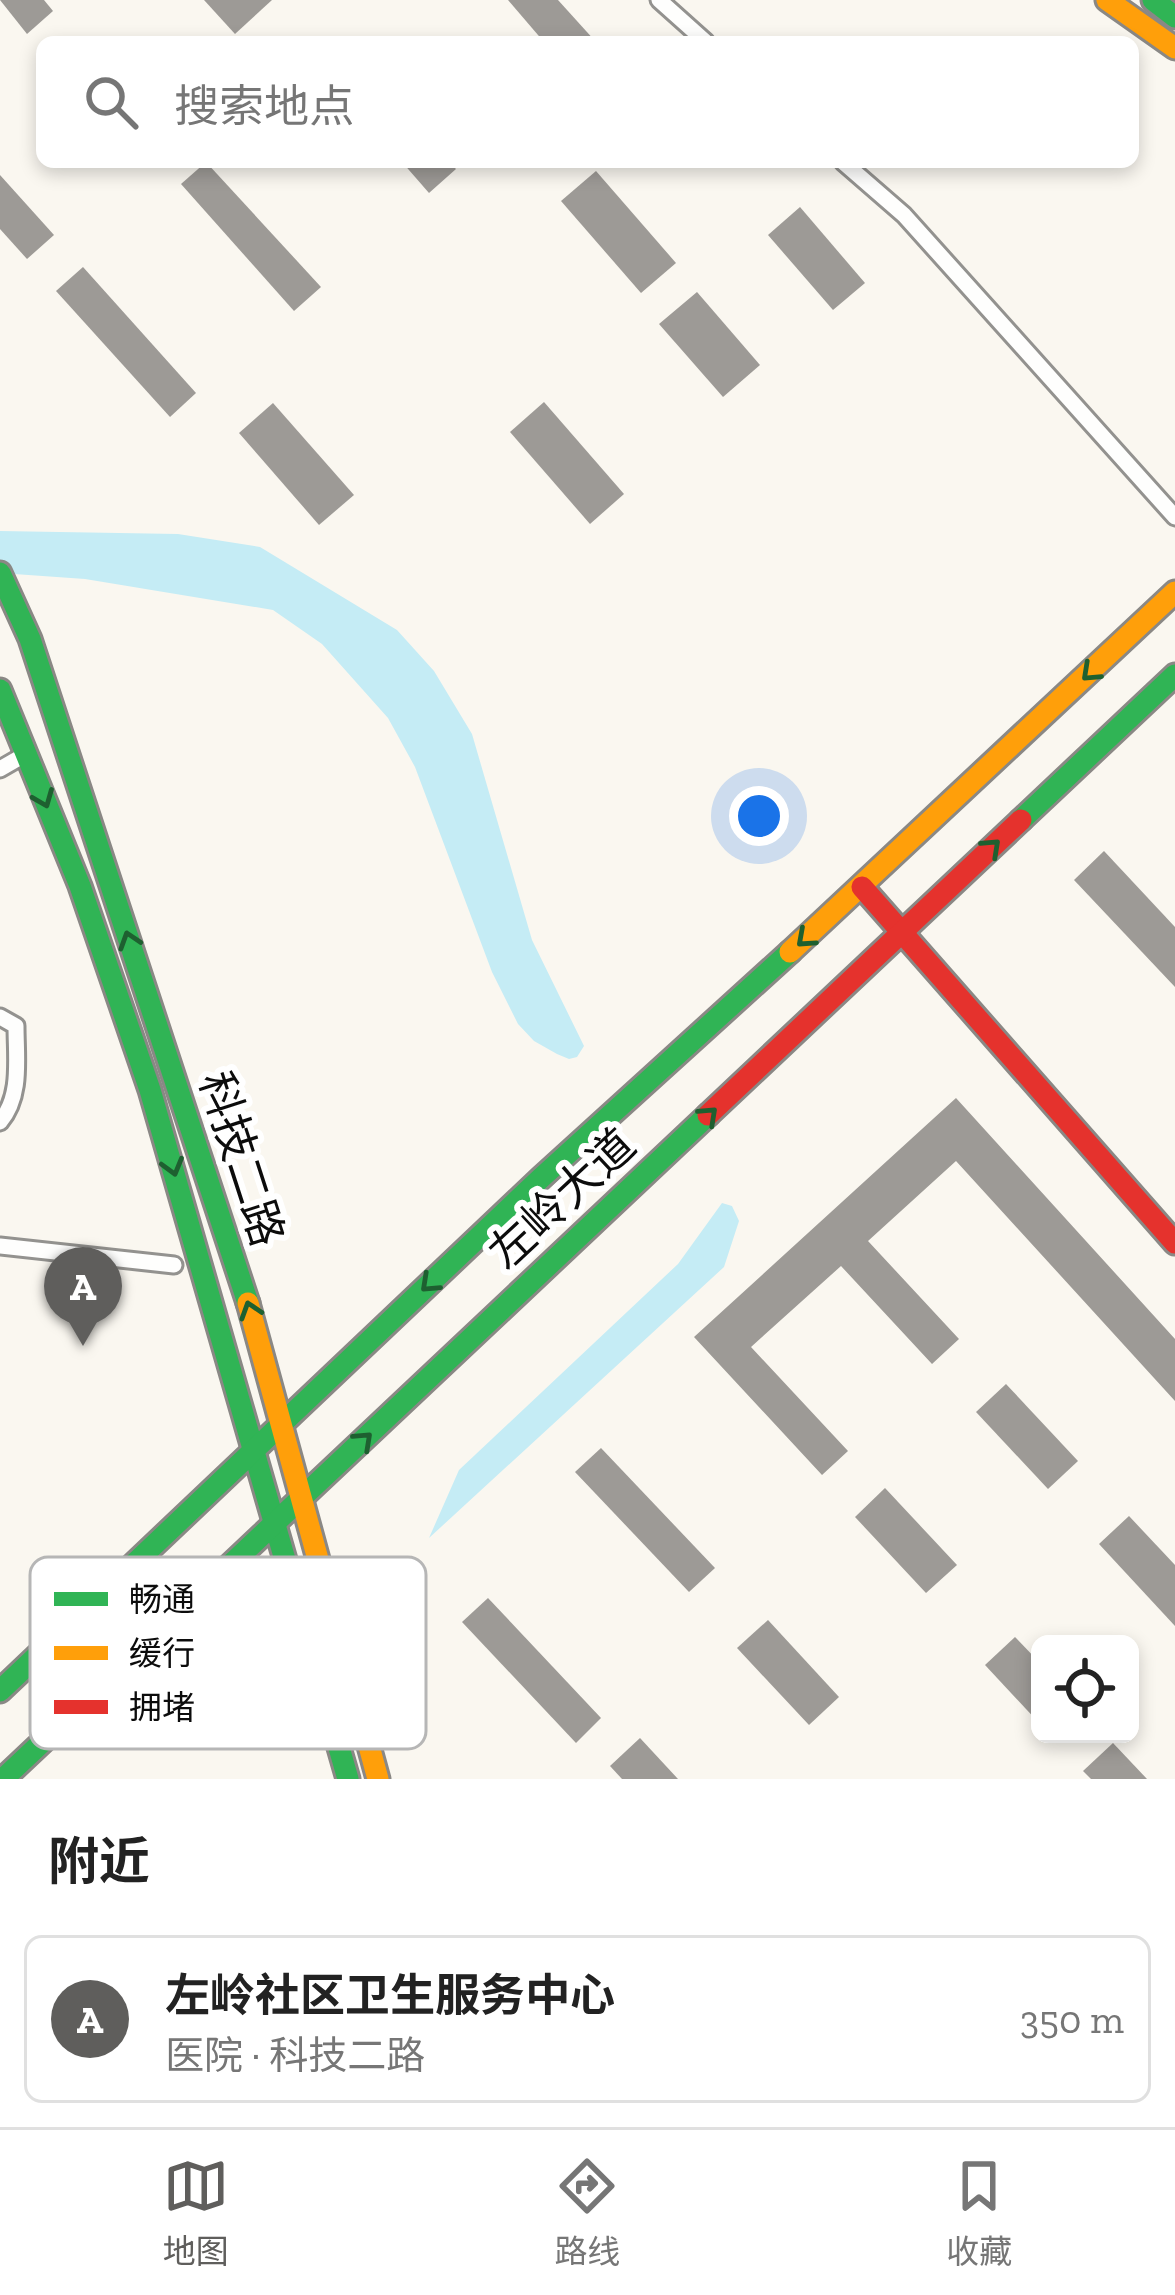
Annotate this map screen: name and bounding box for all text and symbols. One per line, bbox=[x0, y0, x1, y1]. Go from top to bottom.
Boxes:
search box bbox=[36, 36, 1139, 168]
icon: search bbox=[78, 69, 144, 135]
text: 搜索地点 bbox=[174, 80, 354, 134]
one-way arrow bbox=[1082, 658, 1104, 680]
your location bbox=[729, 786, 789, 846]
one-way arrow bbox=[30, 787, 55, 808]
one-way arrow bbox=[979, 840, 1000, 862]
one-way arrow bbox=[798, 925, 819, 946]
one-way arrow bbox=[118, 930, 143, 951]
street label: 科技二路 bbox=[188, 1065, 294, 1253]
one-way arrow bbox=[695, 1107, 716, 1129]
street label: 左岭大道 bbox=[478, 1118, 646, 1280]
one-way arrow bbox=[159, 1156, 184, 1177]
pin: A bbox=[44, 1247, 122, 1346]
one-way arrow bbox=[421, 1270, 443, 1292]
one-way arrow bbox=[240, 1301, 264, 1322]
one-way arrow bbox=[350, 1433, 372, 1455]
legend bbox=[30, 1557, 426, 1749]
text: 畅通 bbox=[129, 1580, 195, 1619]
text: 缓行 bbox=[129, 1634, 195, 1673]
map controls bbox=[1031, 1635, 1139, 1743]
button: locate bbox=[1031, 1635, 1139, 1743]
text: 拥堵 bbox=[129, 1688, 195, 1727]
text: 附近 bbox=[48, 1831, 150, 1892]
text: 左岭社区卫生服务中心 bbox=[165, 1969, 615, 2023]
text: A bbox=[77, 1996, 103, 2043]
text: 350 m bbox=[1020, 1996, 1124, 2043]
text: 医院 · 科技二路 bbox=[165, 2032, 425, 2079]
tab: 地图 bbox=[163, 2153, 229, 2273]
tab: 路线 bbox=[554, 2153, 620, 2273]
tab: 收藏 bbox=[946, 2153, 1012, 2273]

